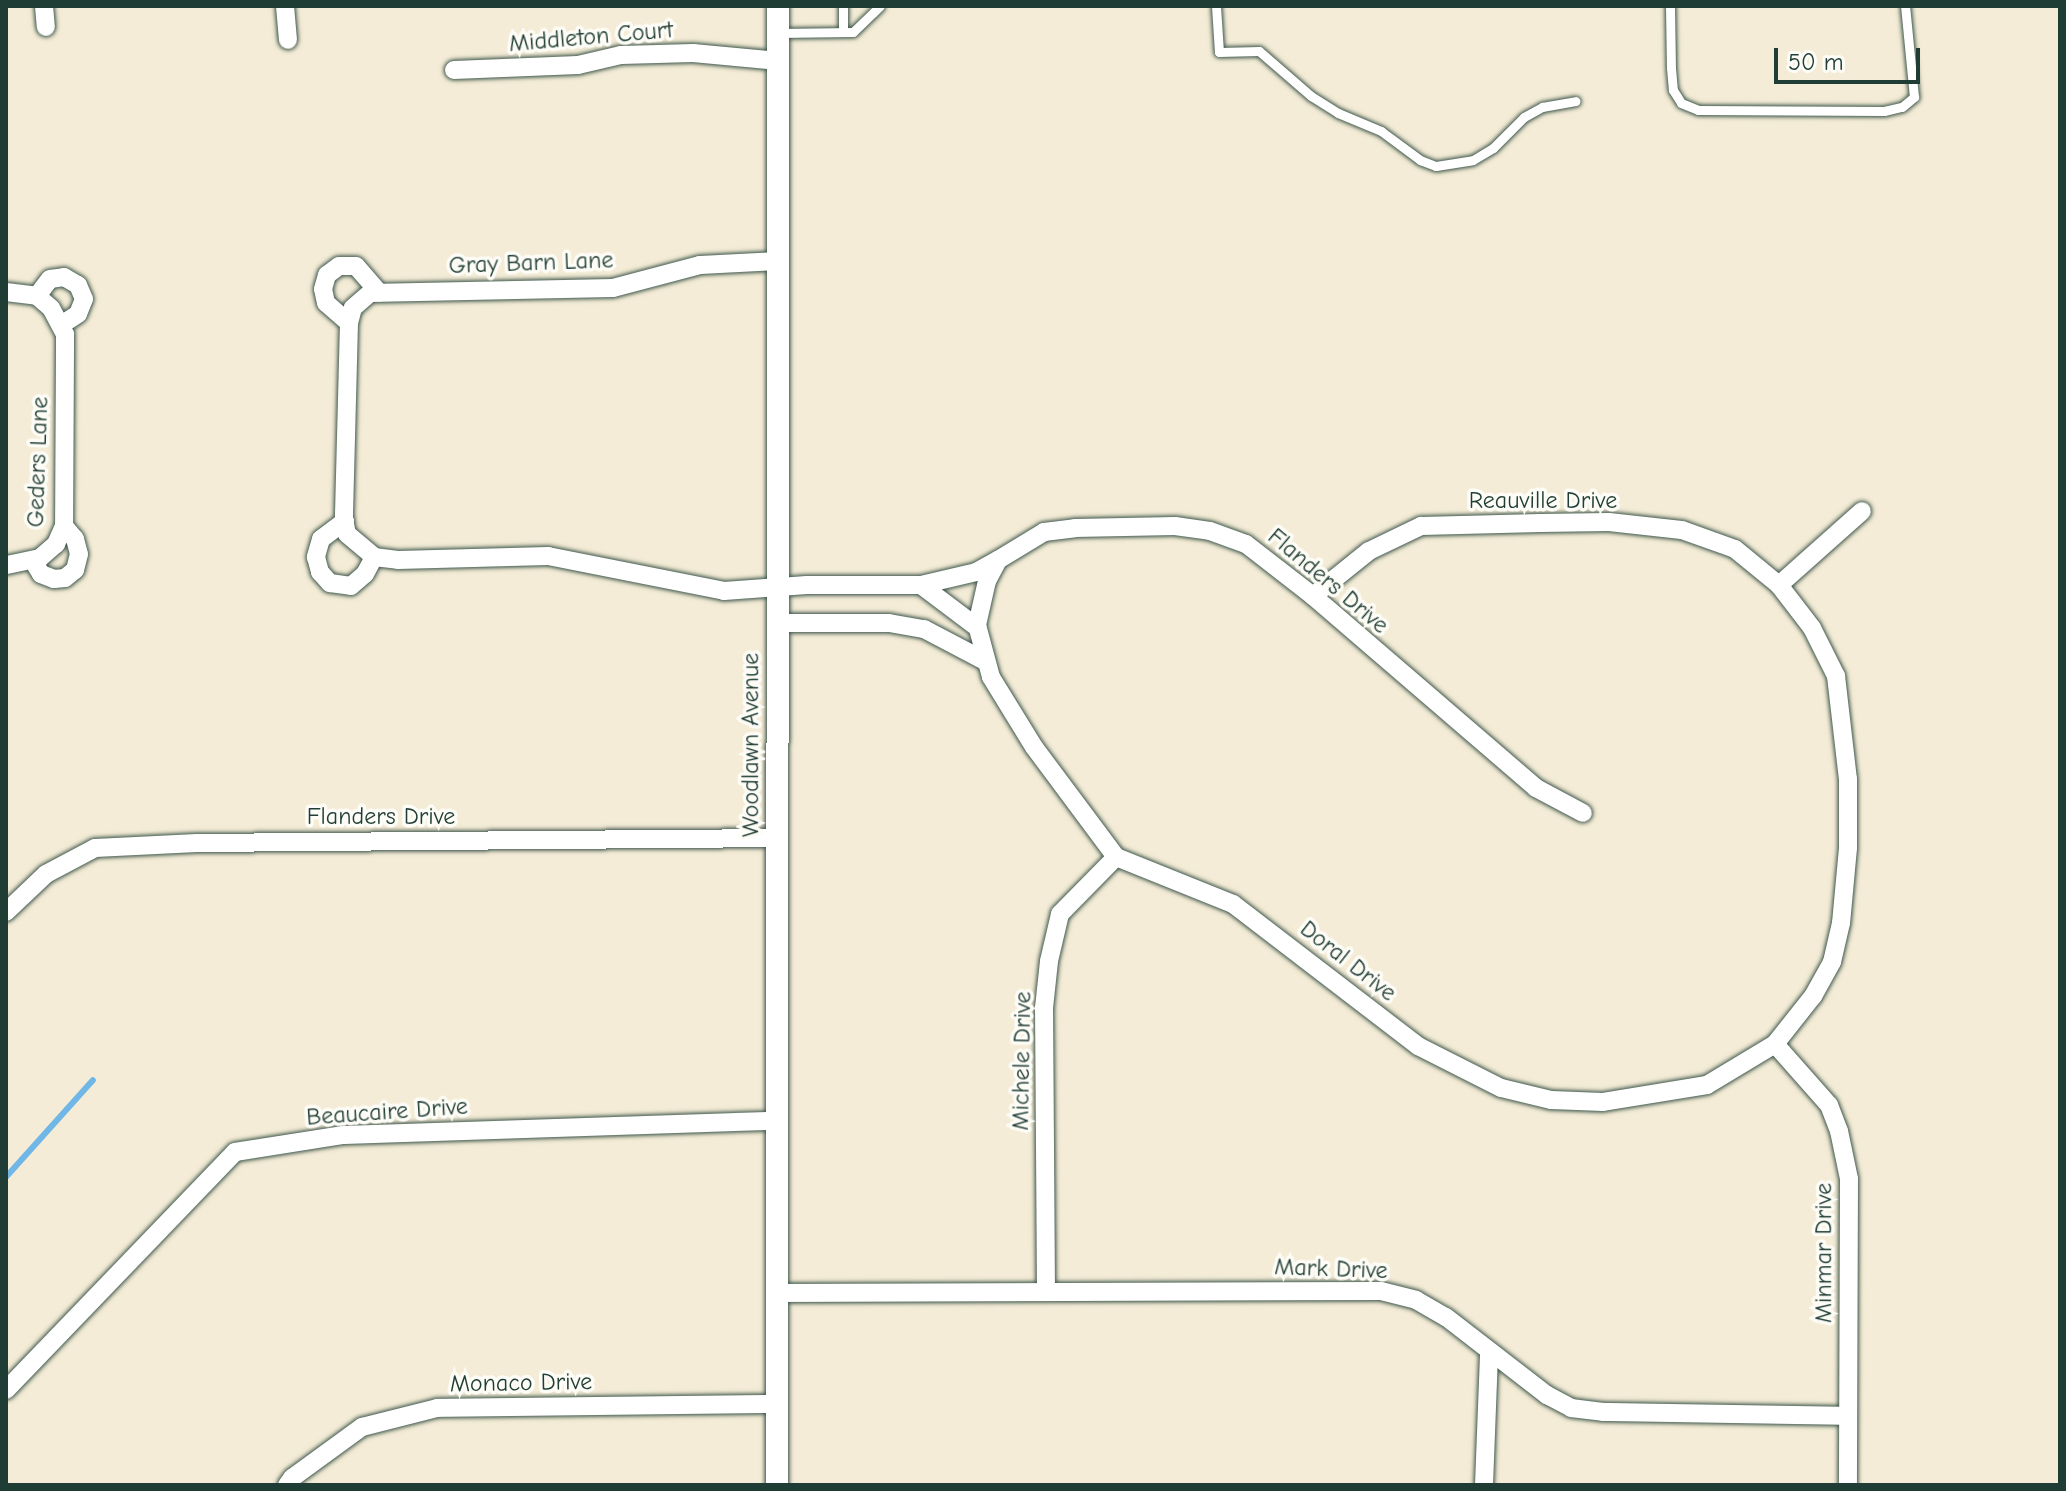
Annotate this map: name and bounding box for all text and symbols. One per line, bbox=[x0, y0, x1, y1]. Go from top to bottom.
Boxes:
street label: Middleton Court bbox=[508, 15, 674, 59]
scale bar bbox=[1778, 32, 1924, 82]
text: 50 m bbox=[1788, 48, 1844, 76]
street label: Gray Barn Lane bbox=[448, 246, 614, 280]
street label: Geders Lane bbox=[21, 396, 55, 528]
street label: Reauville Drive bbox=[1469, 487, 1617, 515]
street label: Flanders Drive bbox=[1262, 522, 1394, 640]
street label: Woodlawn Avenue bbox=[737, 653, 765, 837]
street label: Flanders Drive bbox=[307, 803, 455, 831]
street label: Doral Drive bbox=[1294, 915, 1402, 1007]
street label: Michele Drive bbox=[1006, 991, 1038, 1131]
street label: Beaucaire Drive bbox=[305, 1092, 469, 1132]
street label: Minmar Drive bbox=[1810, 1183, 1838, 1323]
street label: Mark Drive bbox=[1274, 1253, 1388, 1285]
street label: Monaco Drive bbox=[450, 1367, 592, 1399]

